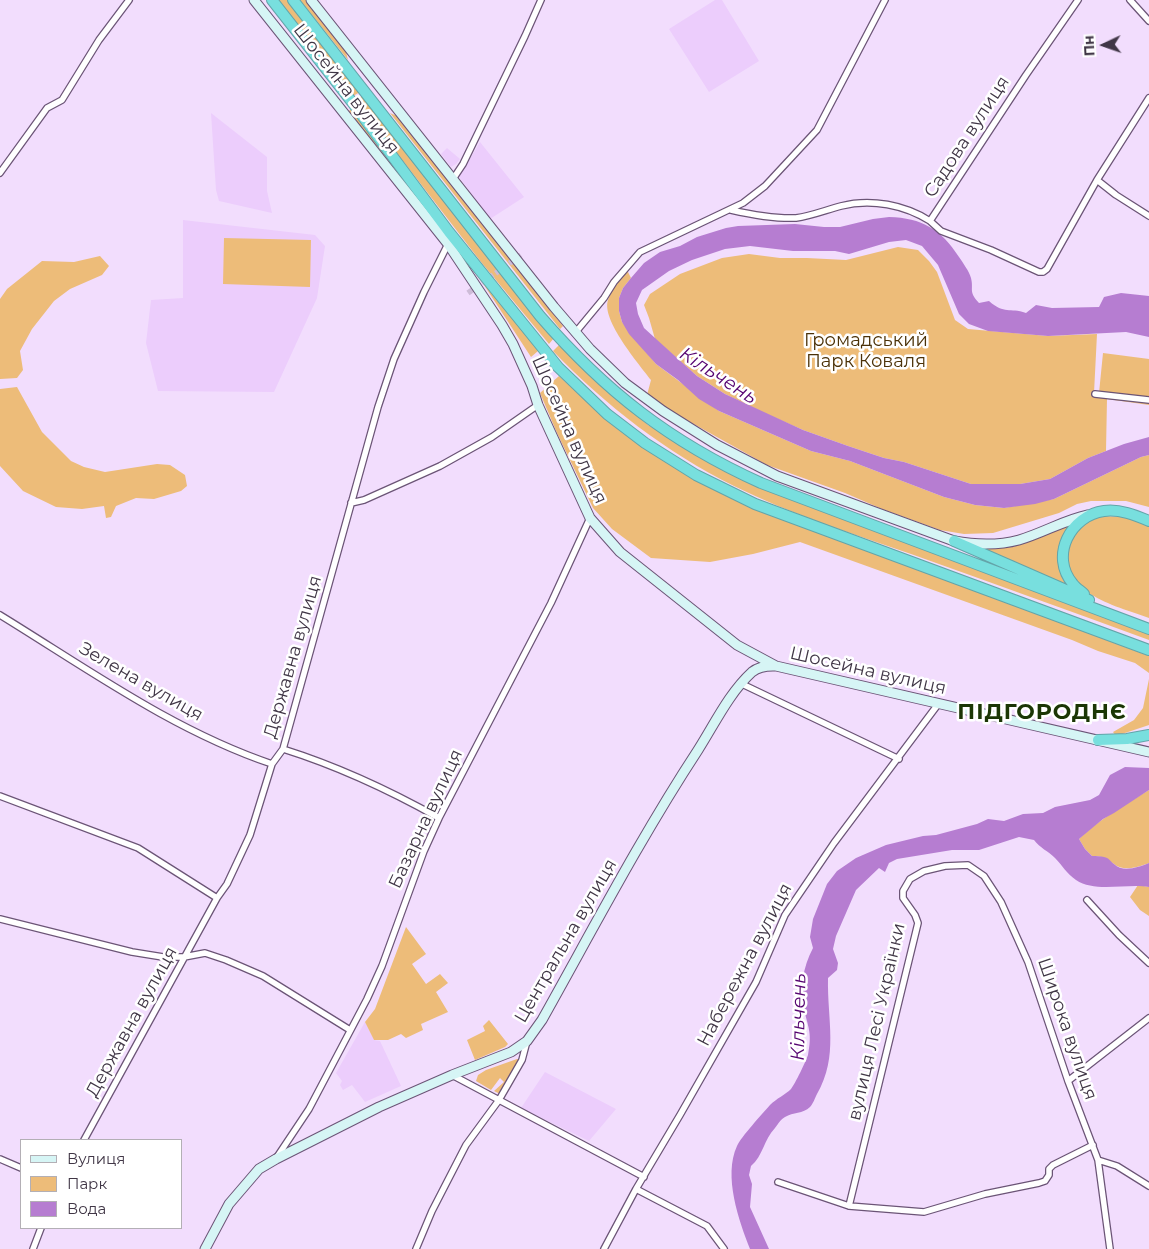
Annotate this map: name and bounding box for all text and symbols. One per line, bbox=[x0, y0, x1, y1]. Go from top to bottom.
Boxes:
street label: Шосейна вулиця bbox=[288, 19, 404, 159]
north arrow bbox=[1079, 20, 1129, 70]
text: Пн bbox=[1079, 35, 1099, 57]
street label: Садова вулиця bbox=[920, 72, 1014, 202]
park label: Громадський Парк Коваля bbox=[804, 330, 928, 372]
water label: Кільчень bbox=[675, 343, 761, 409]
street label: Шосейна вулиця bbox=[527, 353, 611, 507]
street label: Державна вулиця bbox=[259, 573, 327, 741]
street label: Зелена вулиця bbox=[75, 638, 207, 726]
street label: Шосейна вулиця bbox=[788, 643, 948, 699]
district label: ПІДГОРОДНЄ bbox=[956, 700, 1128, 726]
street label: Базарна вулиця bbox=[384, 746, 468, 892]
street label: Центральна вулиця bbox=[510, 855, 622, 1027]
street label: Набережна вулиця bbox=[693, 880, 797, 1050]
street label: вулиця Лесі Українки bbox=[844, 921, 910, 1123]
street label: Державна вулиця bbox=[82, 943, 182, 1101]
street label: Широка вулиця bbox=[1033, 955, 1101, 1103]
water label: Кільчень bbox=[787, 973, 811, 1061]
legend bbox=[20, 1139, 182, 1229]
text: Вулиця bbox=[67, 1149, 125, 1168]
text: Парк bbox=[67, 1174, 107, 1193]
text: Вода bbox=[67, 1199, 106, 1218]

